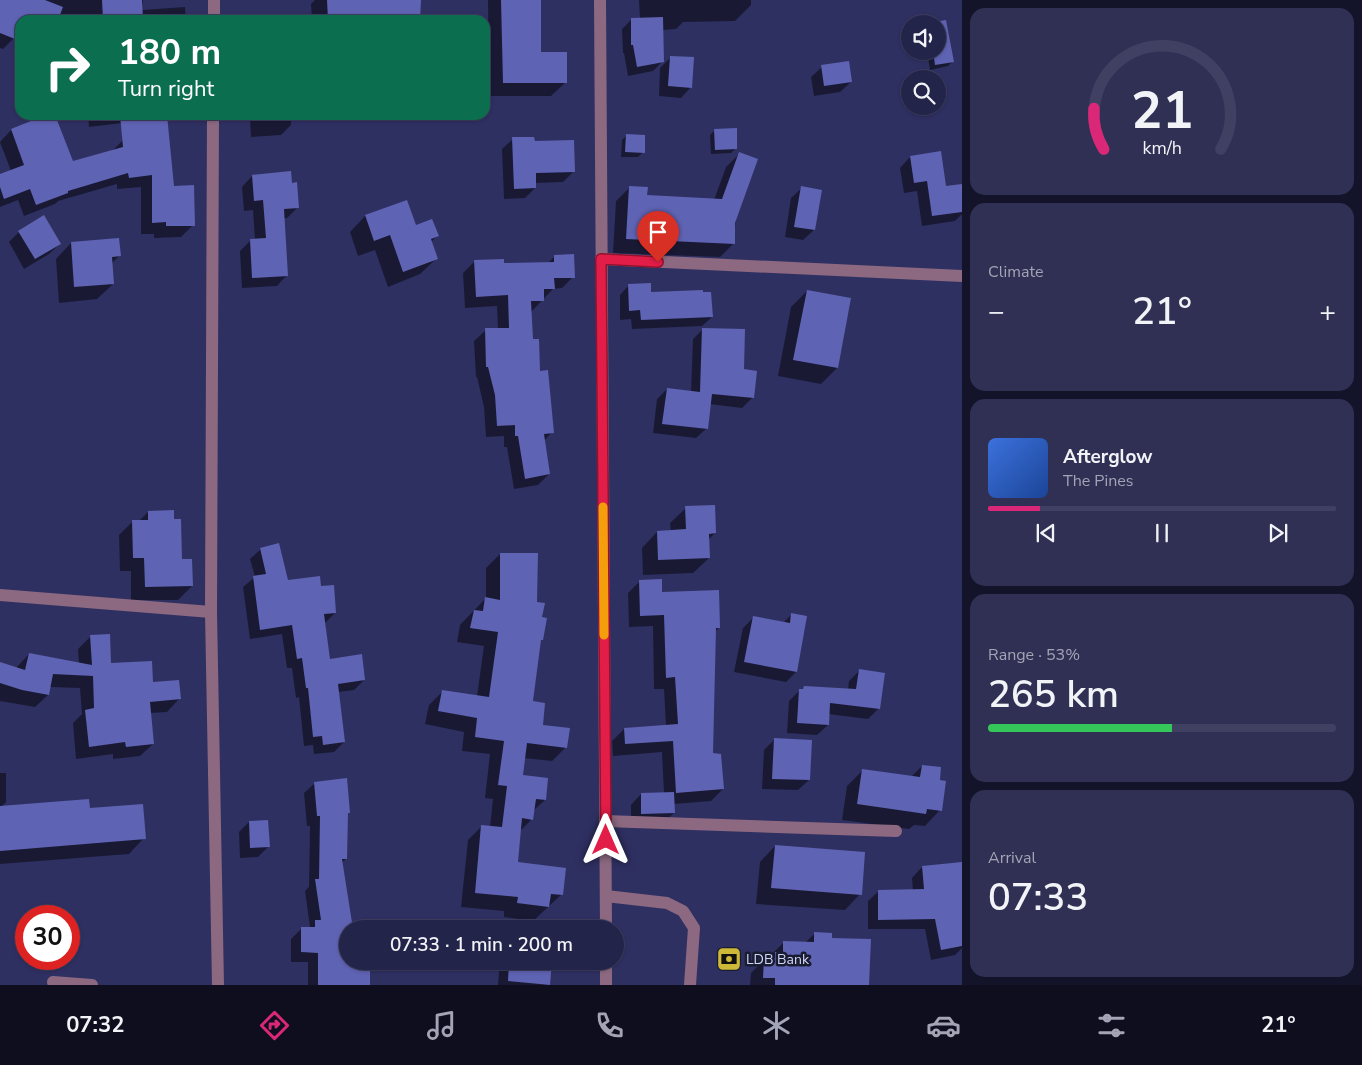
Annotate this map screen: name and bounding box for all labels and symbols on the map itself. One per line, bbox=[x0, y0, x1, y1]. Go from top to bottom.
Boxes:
pin bbox=[637, 211, 679, 262]
position arrow bbox=[579, 813, 631, 865]
speed limit sign: 30 bbox=[15, 905, 80, 970]
bank icon: LDB Bank bbox=[716, 946, 742, 972]
place label: LDB Bank bbox=[746, 950, 810, 969]

